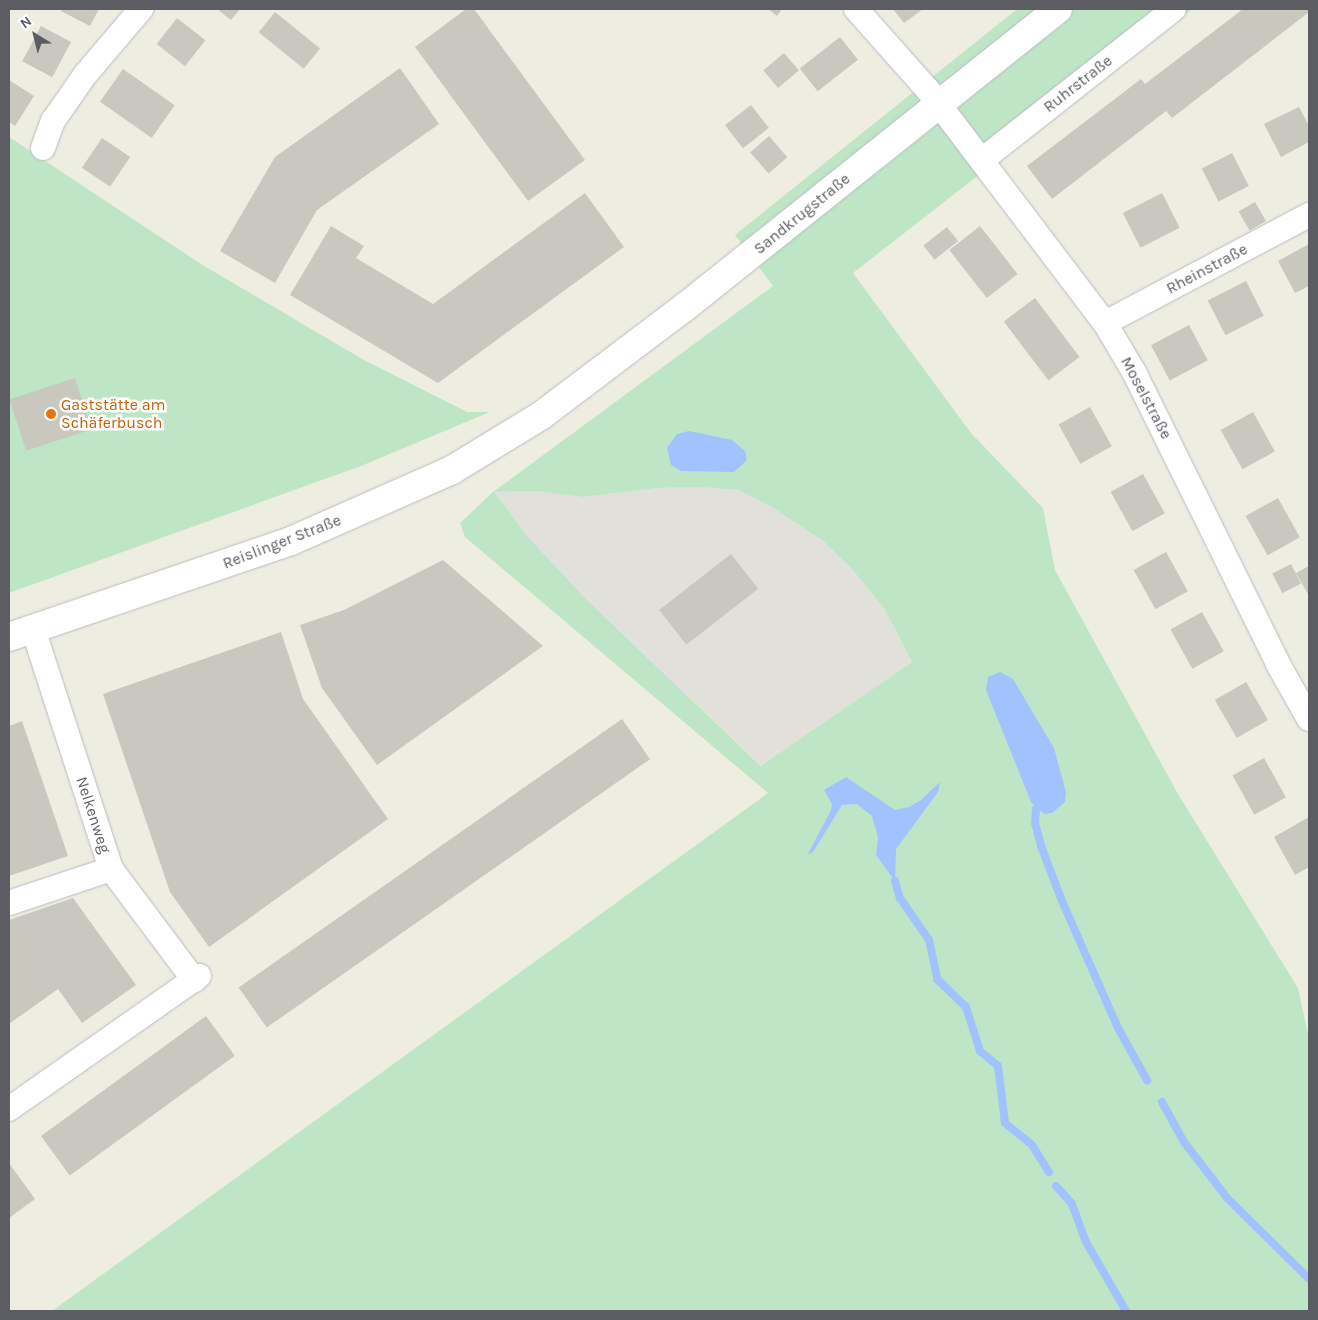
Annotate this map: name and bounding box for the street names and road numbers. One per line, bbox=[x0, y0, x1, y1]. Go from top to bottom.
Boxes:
street label: Ruhrstraße bbox=[1040, 51, 1116, 117]
street label: Sandkrugstraße bbox=[750, 169, 854, 259]
street label: Rheinstraße bbox=[1163, 240, 1251, 298]
street label: Moselstraße bbox=[1116, 354, 1176, 442]
street label: Reislinger Straße bbox=[220, 511, 344, 573]
street label: Nelkenweg bbox=[72, 774, 114, 856]

